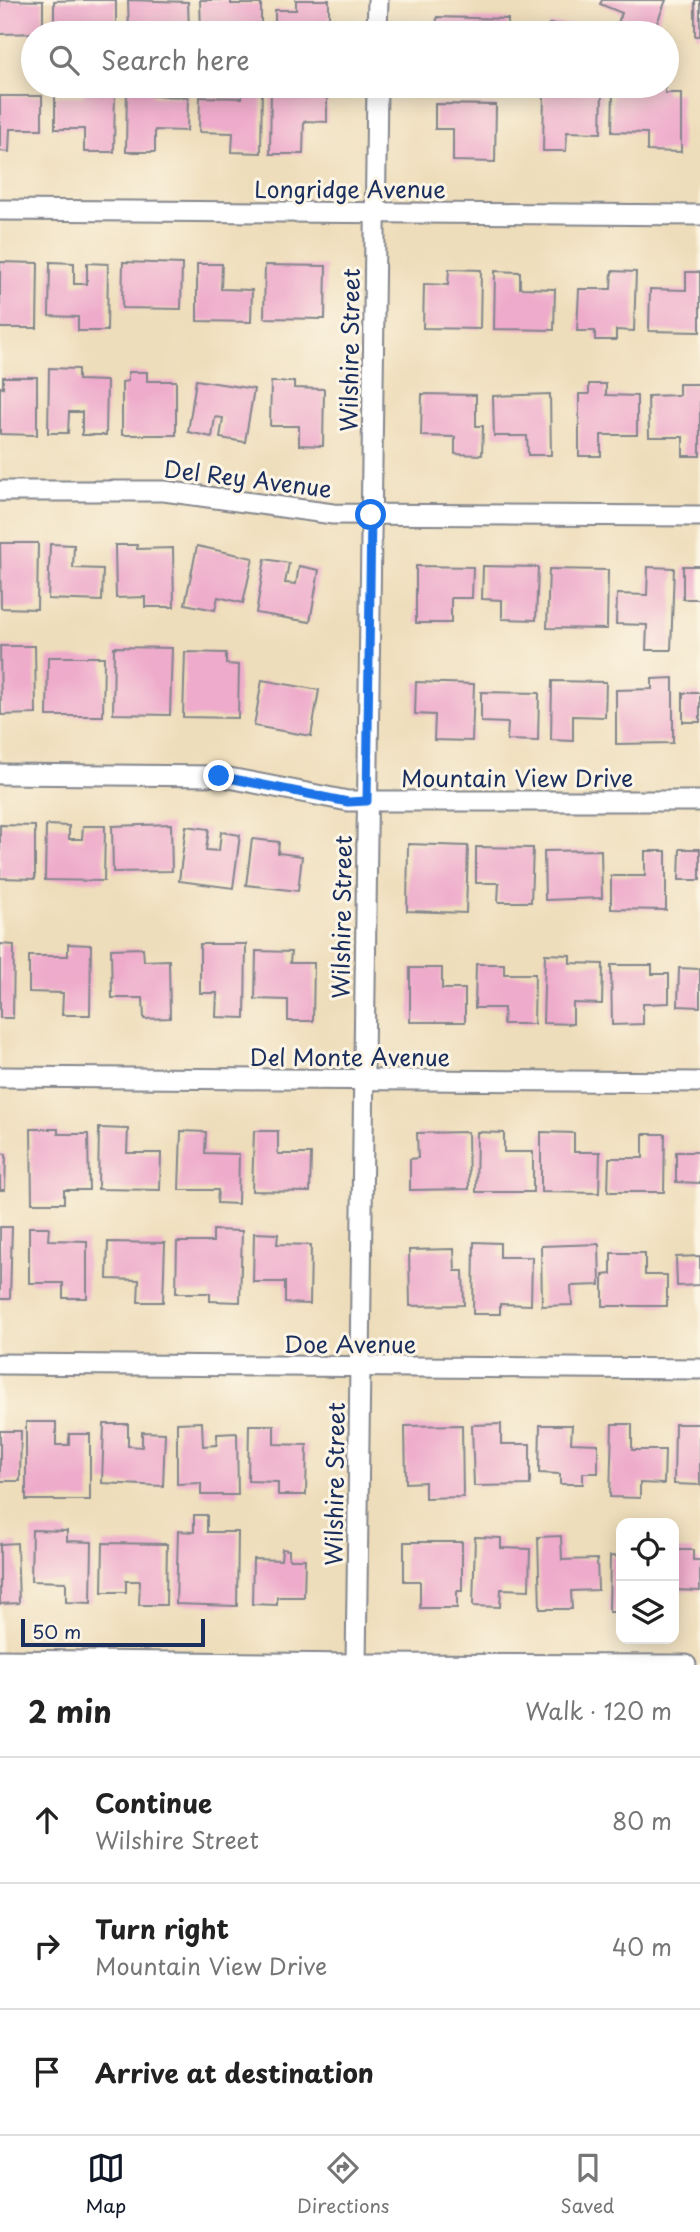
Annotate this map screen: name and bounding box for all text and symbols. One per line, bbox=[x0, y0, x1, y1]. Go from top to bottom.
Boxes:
search box bbox=[21, 21, 679, 98]
text: Search here bbox=[101, 40, 250, 79]
icon: search bbox=[45, 41, 83, 79]
street label: Longridge Avenue bbox=[254, 171, 446, 206]
street label: Wilshire Street bbox=[330, 268, 368, 432]
street label: Del Rey Avenue bbox=[162, 450, 334, 506]
route start bbox=[355, 499, 386, 530]
route end bbox=[203, 760, 234, 791]
street label: Mountain View Drive bbox=[401, 760, 633, 795]
street label: Wilshire Street bbox=[322, 835, 360, 999]
street label: Del Monte Avenue bbox=[250, 1039, 450, 1074]
street label: Doe Avenue bbox=[284, 1326, 416, 1361]
street label: Wilshire Street bbox=[315, 1402, 353, 1566]
map controls bbox=[616, 1518, 679, 1644]
button: locate bbox=[616, 1518, 679, 1581]
button: layers bbox=[616, 1581, 679, 1644]
scale bar bbox=[21, 1616, 205, 1648]
text: 50 m bbox=[32, 1617, 81, 1645]
text: 2 min bbox=[28, 1688, 112, 1733]
text: Walk · 120 m bbox=[525, 1693, 672, 1728]
text: Continue bbox=[95, 1783, 212, 1822]
icon: ahead bbox=[28, 1801, 66, 1839]
text: 80 m bbox=[612, 1803, 672, 1838]
text: Wilshire Street bbox=[95, 1822, 259, 1857]
text: Turn right bbox=[95, 1909, 229, 1948]
icon: right bbox=[28, 1927, 66, 1965]
text: 40 m bbox=[612, 1929, 672, 1964]
text: Mountain View Drive bbox=[95, 1948, 327, 1983]
icon: arrive bbox=[28, 2053, 66, 2091]
text: Arrive at destination bbox=[95, 2053, 374, 2092]
tab: Map bbox=[86, 2149, 126, 2219]
tab: Directions bbox=[297, 2149, 390, 2219]
tab: Saved bbox=[561, 2149, 614, 2219]

